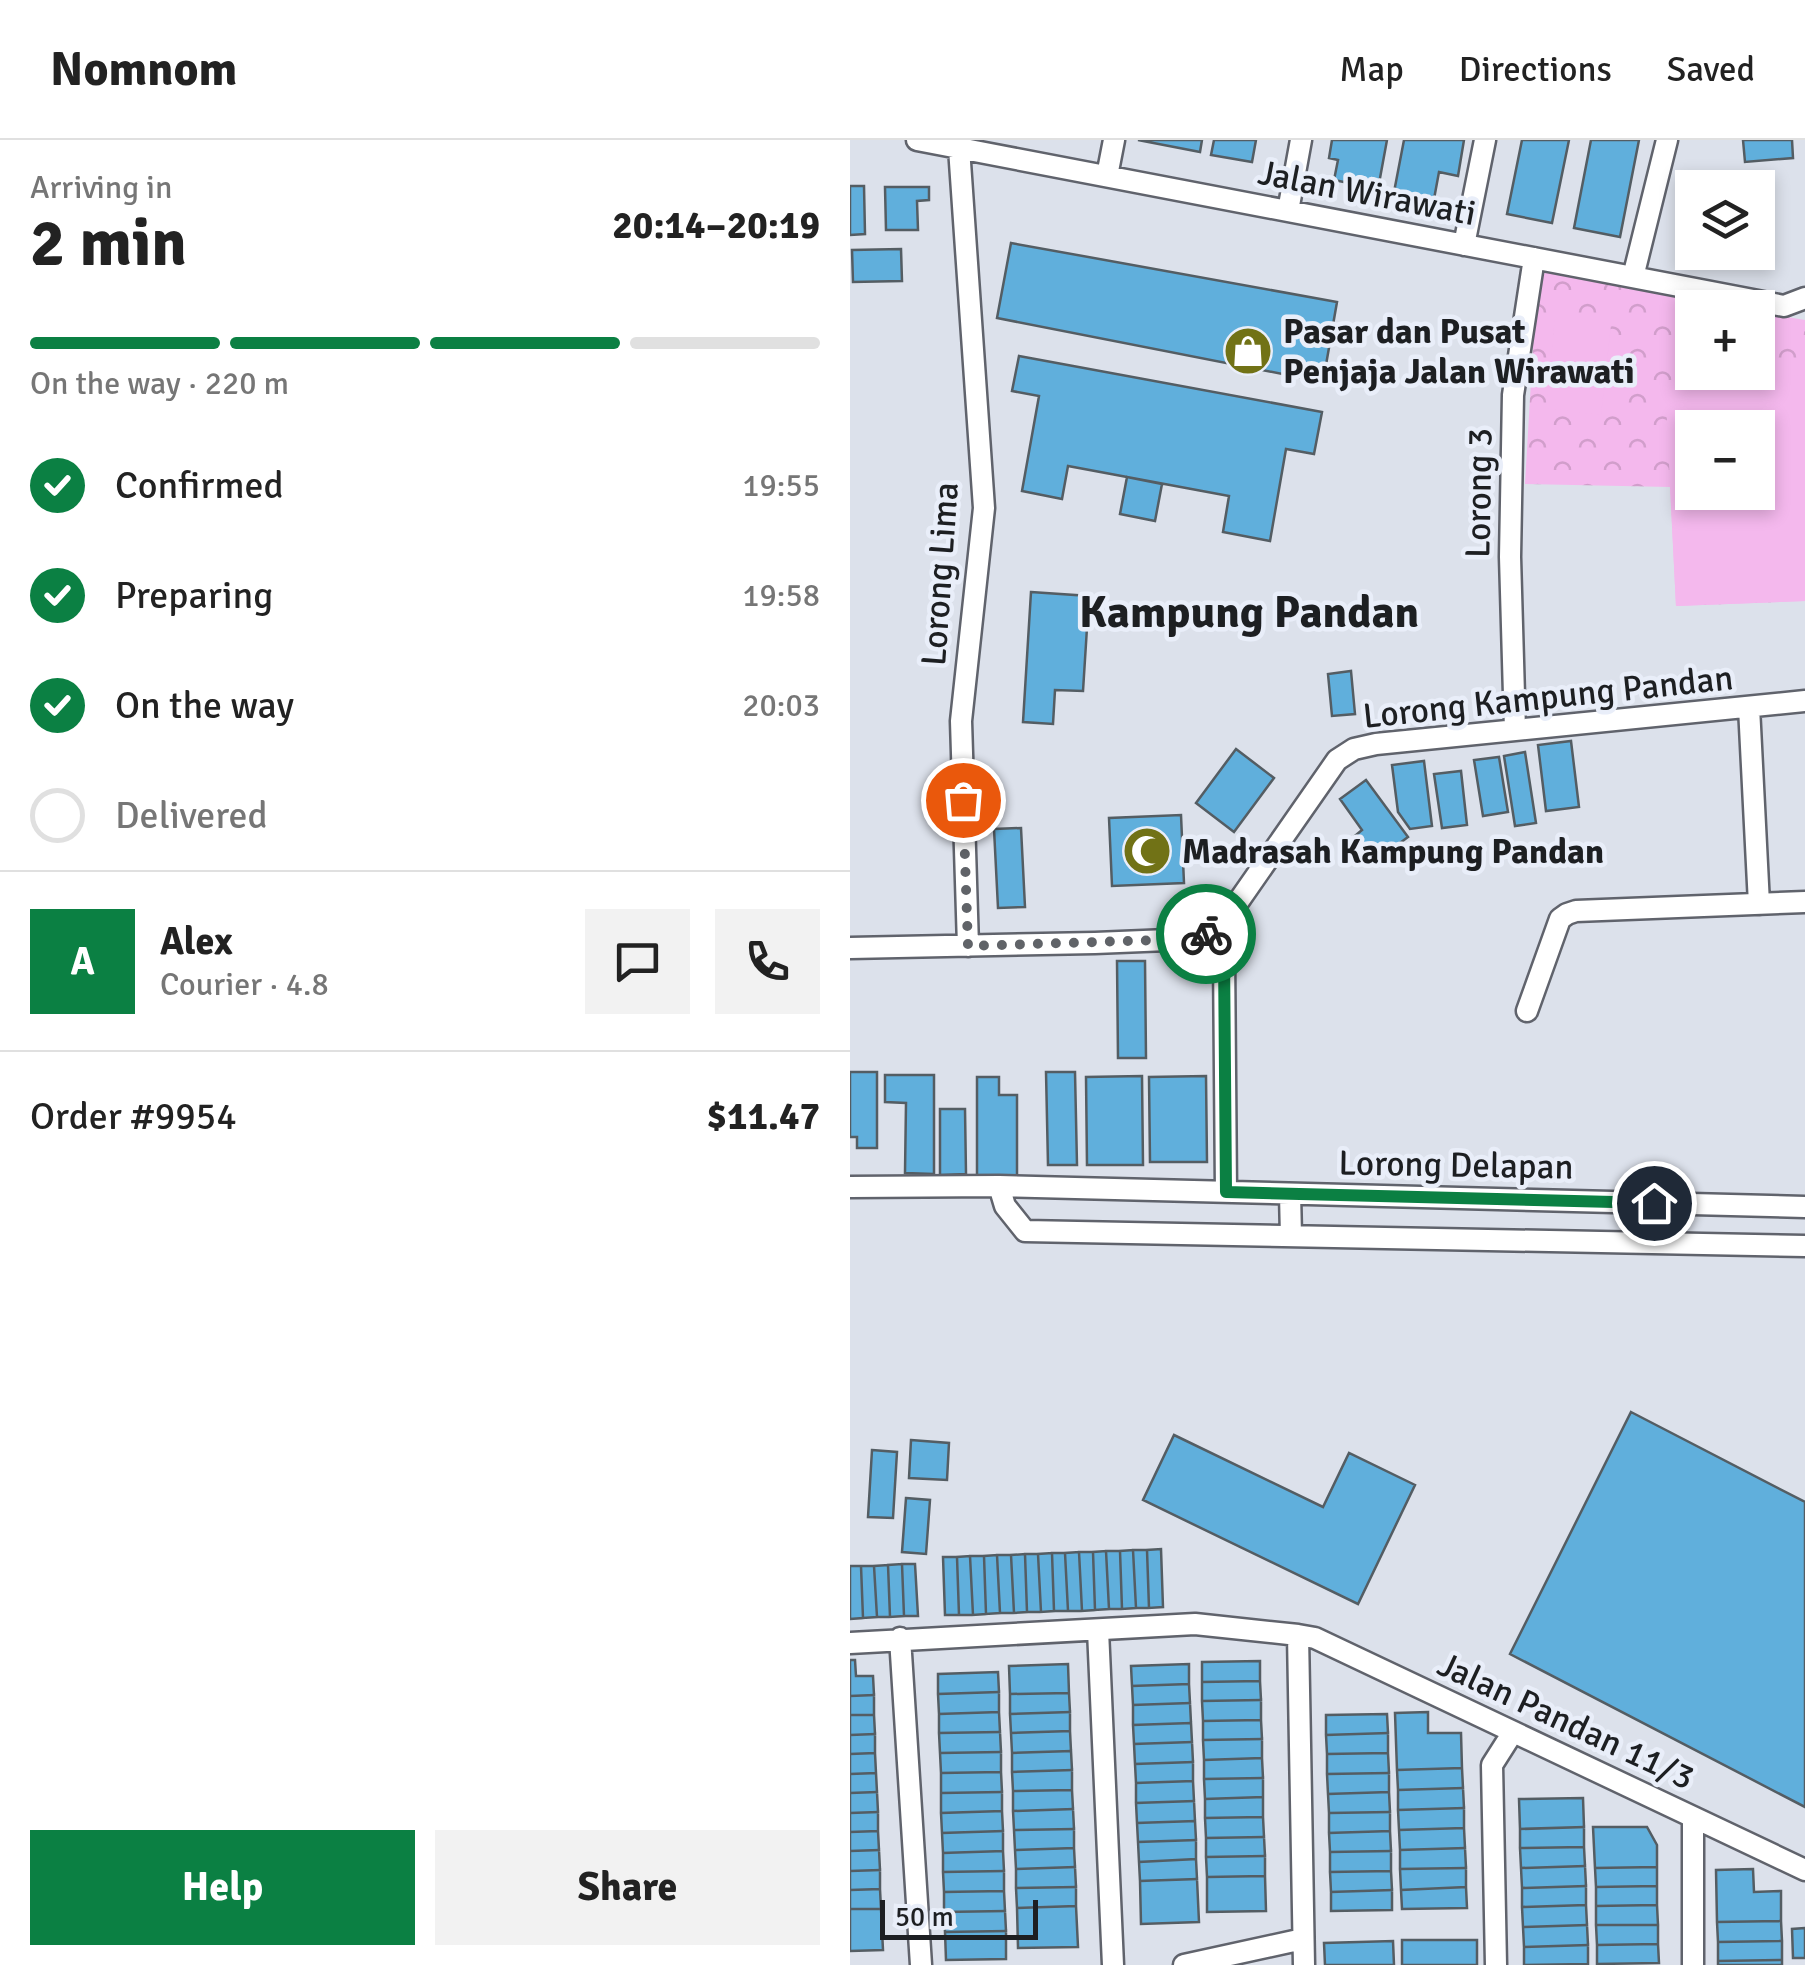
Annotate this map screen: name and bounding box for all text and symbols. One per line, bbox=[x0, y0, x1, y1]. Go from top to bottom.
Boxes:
text: Nomnom bbox=[50, 40, 237, 99]
text: Map bbox=[1339, 48, 1404, 91]
text: Directions bbox=[1459, 48, 1612, 91]
text: Saved bbox=[1667, 48, 1755, 91]
street label: Jalan Wirawati bbox=[1254, 151, 1480, 235]
text: Arriving in bbox=[30, 168, 172, 207]
map controls bbox=[1675, 170, 1775, 510]
button: layers bbox=[1675, 170, 1775, 270]
text: 20:14–20:19 bbox=[612, 202, 820, 249]
text: 2 min bbox=[30, 204, 187, 284]
button: + bbox=[1675, 290, 1775, 390]
place label: Pasar dan Pusat Penjaja Jalan Wirawati bbox=[1283, 310, 1635, 393]
shop icon: Pasar dan Pusat Penjaja Jalan Wirawati bbox=[1222, 325, 1274, 377]
text: On the way · 220 m bbox=[30, 364, 289, 403]
button: − bbox=[1675, 410, 1775, 510]
street label: Lorong 3 bbox=[1456, 428, 1502, 558]
icon: check bbox=[30, 458, 85, 513]
text: Confirmed bbox=[115, 462, 284, 509]
text: 19:55 bbox=[742, 466, 820, 505]
street label: Lorong Lima bbox=[912, 481, 968, 667]
icon: check bbox=[30, 568, 85, 623]
text: Preparing bbox=[115, 572, 273, 619]
text: 19:58 bbox=[742, 576, 820, 615]
district label: Kampung Pandan bbox=[1079, 585, 1419, 640]
street label: Lorong Kampung Pandan bbox=[1361, 656, 1735, 738]
icon: check bbox=[30, 678, 85, 733]
text: On the way bbox=[115, 682, 294, 729]
text: 20:03 bbox=[742, 686, 820, 725]
pin bbox=[921, 758, 1006, 843]
icon: bag bbox=[936, 773, 991, 828]
text: Delivered bbox=[115, 792, 268, 839]
mosque icon: Madrasah Kampung Pandan bbox=[1121, 825, 1173, 877]
place label: Madrasah Kampung Pandan bbox=[1182, 830, 1604, 873]
courier bbox=[1156, 884, 1256, 984]
icon: bike bbox=[1179, 907, 1234, 962]
button: chat bbox=[585, 909, 690, 1014]
button: phone bbox=[715, 909, 820, 1014]
text: Alex bbox=[160, 918, 233, 965]
text: A bbox=[70, 938, 95, 985]
text: Courier · 4.8 bbox=[160, 965, 329, 1004]
text: Order #9954 bbox=[30, 1093, 237, 1140]
text: $11.47 bbox=[707, 1093, 820, 1140]
street label: Lorong Delapan bbox=[1338, 1141, 1574, 1189]
pin bbox=[1612, 1161, 1697, 1246]
icon: home bbox=[1627, 1176, 1682, 1231]
street label: Jalan Pandan 11/3 bbox=[1431, 1643, 1701, 1799]
button: Help bbox=[30, 1830, 415, 1945]
button: Share bbox=[435, 1830, 820, 1945]
scale bar bbox=[880, 1895, 1038, 1940]
text: 50 m bbox=[895, 1900, 954, 1934]

